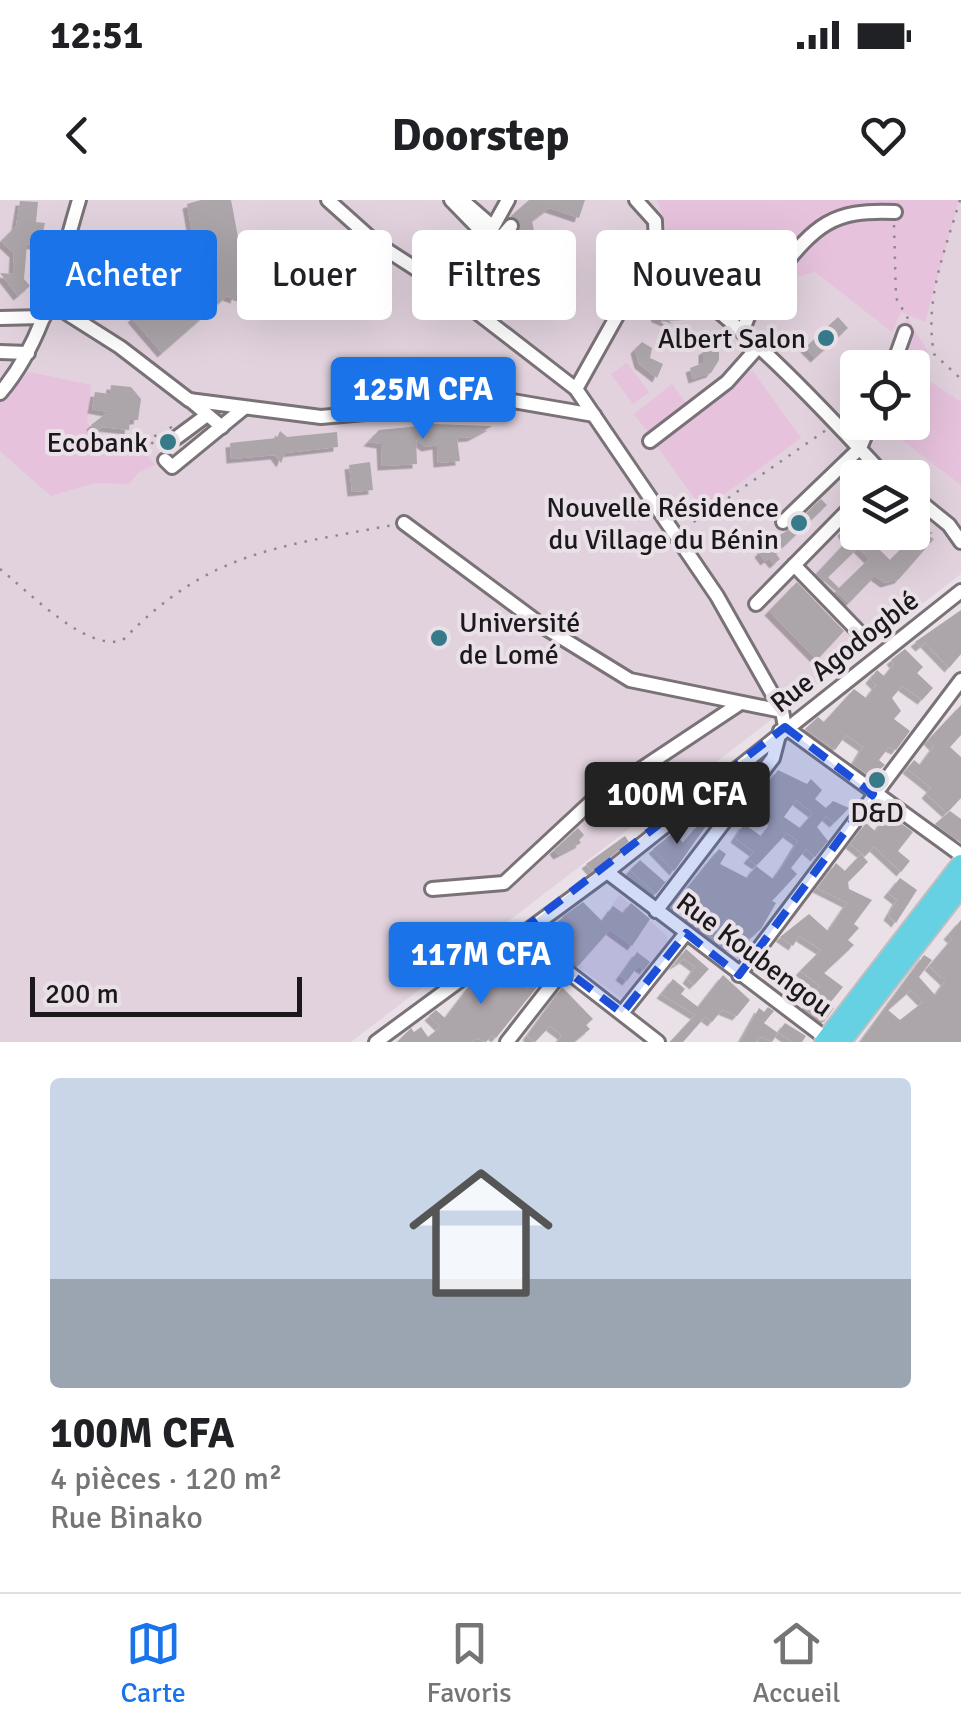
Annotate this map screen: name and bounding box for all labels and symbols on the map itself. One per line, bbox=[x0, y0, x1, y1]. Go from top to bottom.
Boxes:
place label: Albert Salon bbox=[658, 322, 806, 356]
marker: Albert Salon bbox=[815, 327, 837, 349]
pin: 125M CFA bbox=[320, 357, 526, 442]
place label: Ecobank bbox=[47, 426, 148, 460]
marker: Ecobank bbox=[157, 431, 179, 453]
place label: Nouvelle Résidence du Village du Bénin bbox=[546, 491, 779, 557]
marker: Nouvelle Résidence du Village du Bénin bbox=[788, 512, 810, 534]
street label: Rue Agodogblé bbox=[764, 583, 926, 720]
place label: Université de Lomé bbox=[459, 606, 580, 672]
marker: Université de Lomé bbox=[428, 627, 450, 649]
pin: 100M CFA bbox=[574, 762, 780, 847]
marker: D&D bbox=[866, 769, 888, 791]
place label: D&D bbox=[850, 796, 904, 830]
street label: Rue Koubengou bbox=[670, 885, 839, 1024]
pin: 117M CFA bbox=[378, 922, 584, 1007]
scale bar bbox=[30, 972, 302, 1016]

